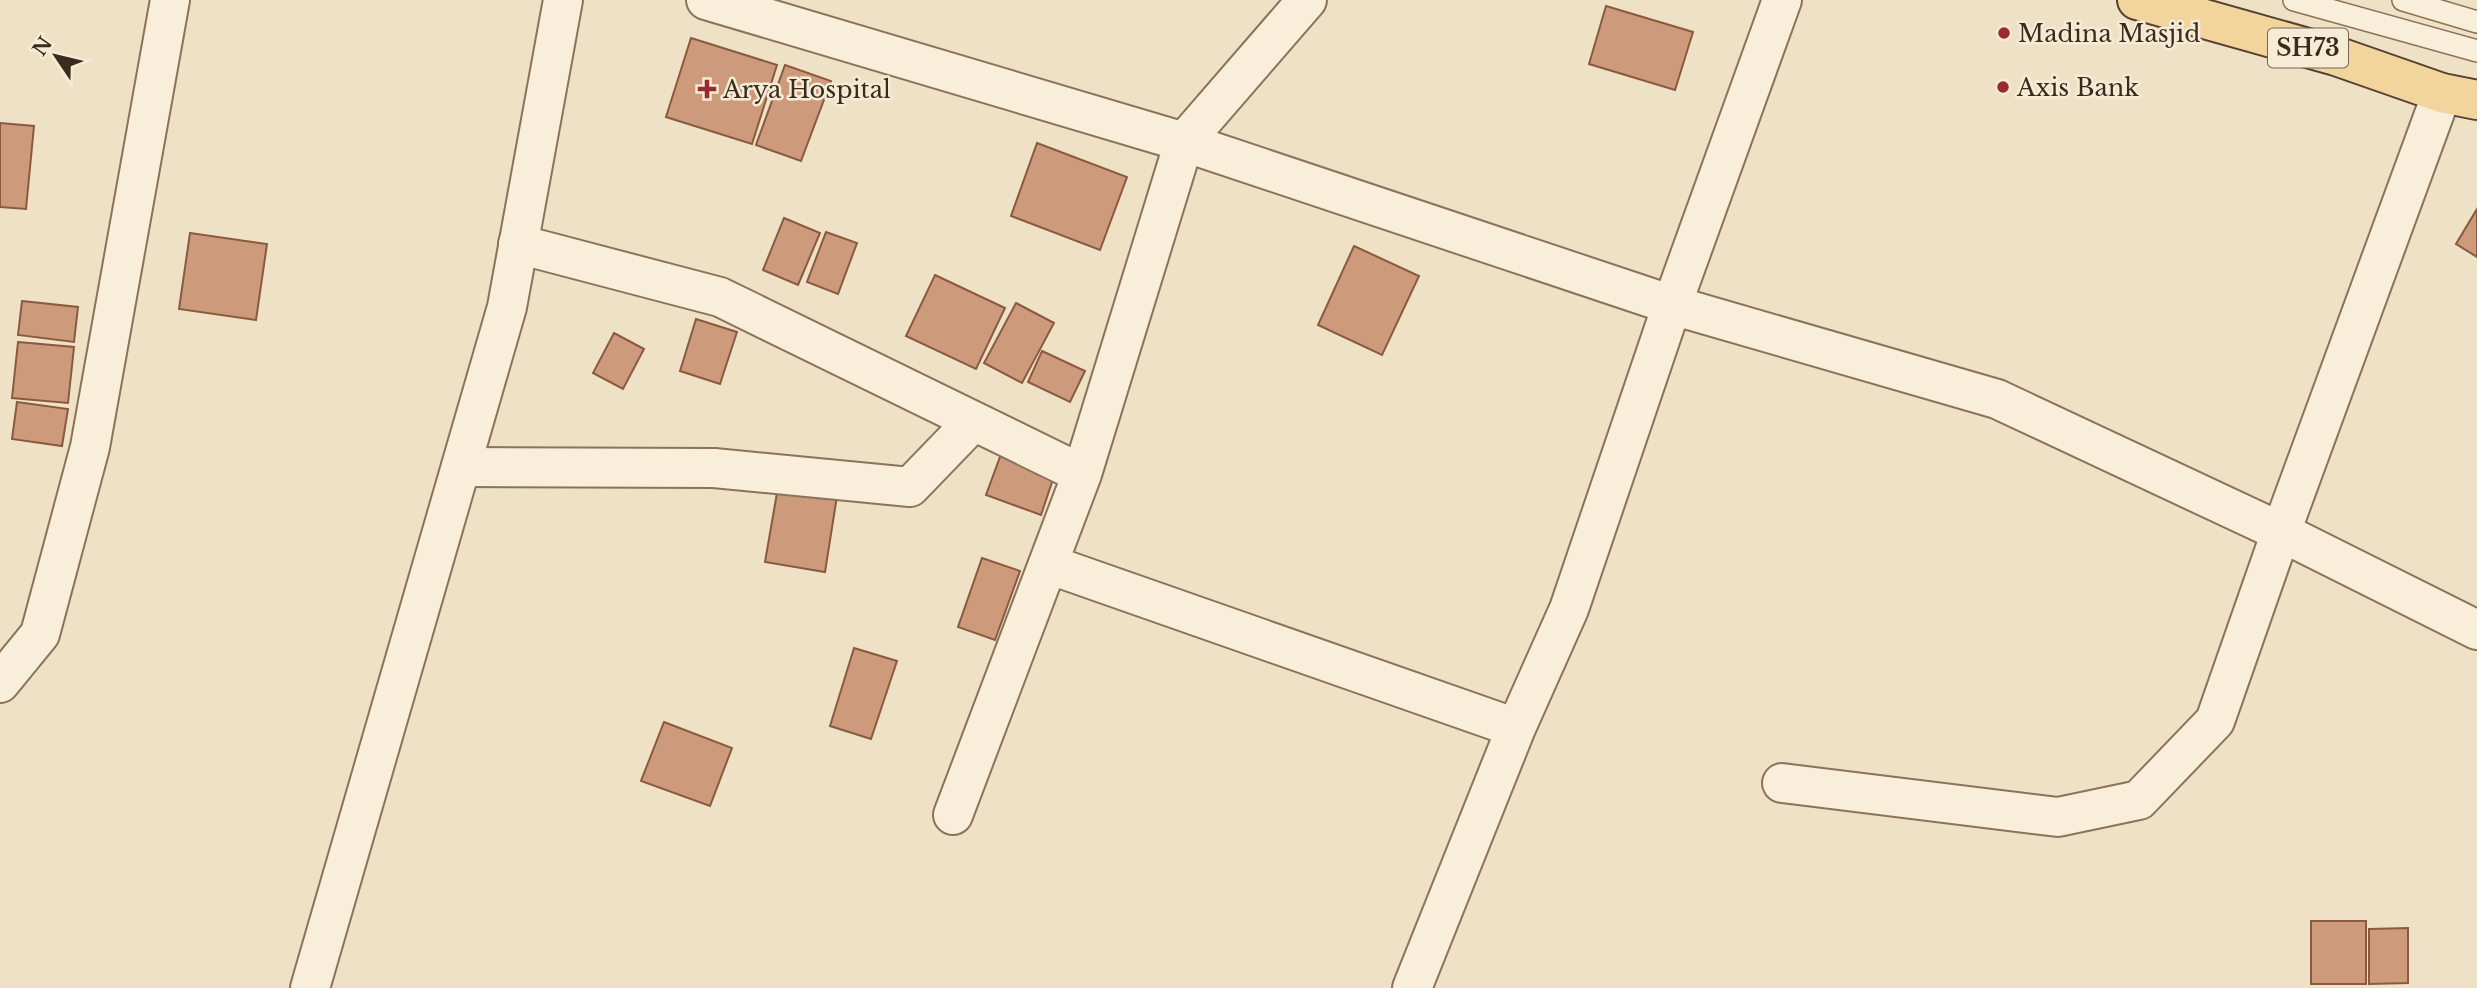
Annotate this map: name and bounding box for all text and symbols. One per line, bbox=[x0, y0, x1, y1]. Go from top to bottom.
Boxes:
place label: Madina Masjid bbox=[2018, 19, 2200, 48]
north arrow bbox=[21, 21, 91, 91]
marker: Madina Masjid bbox=[1996, 25, 2012, 41]
road number: SH73 bbox=[2268, 28, 2348, 68]
text: N bbox=[28, 33, 57, 60]
place label: Axis Bank bbox=[2016, 73, 2139, 102]
place label: Arya Hospital bbox=[722, 75, 891, 104]
marker: Arya Hospital bbox=[697, 79, 717, 99]
marker: Axis Bank bbox=[1995, 79, 2011, 95]

